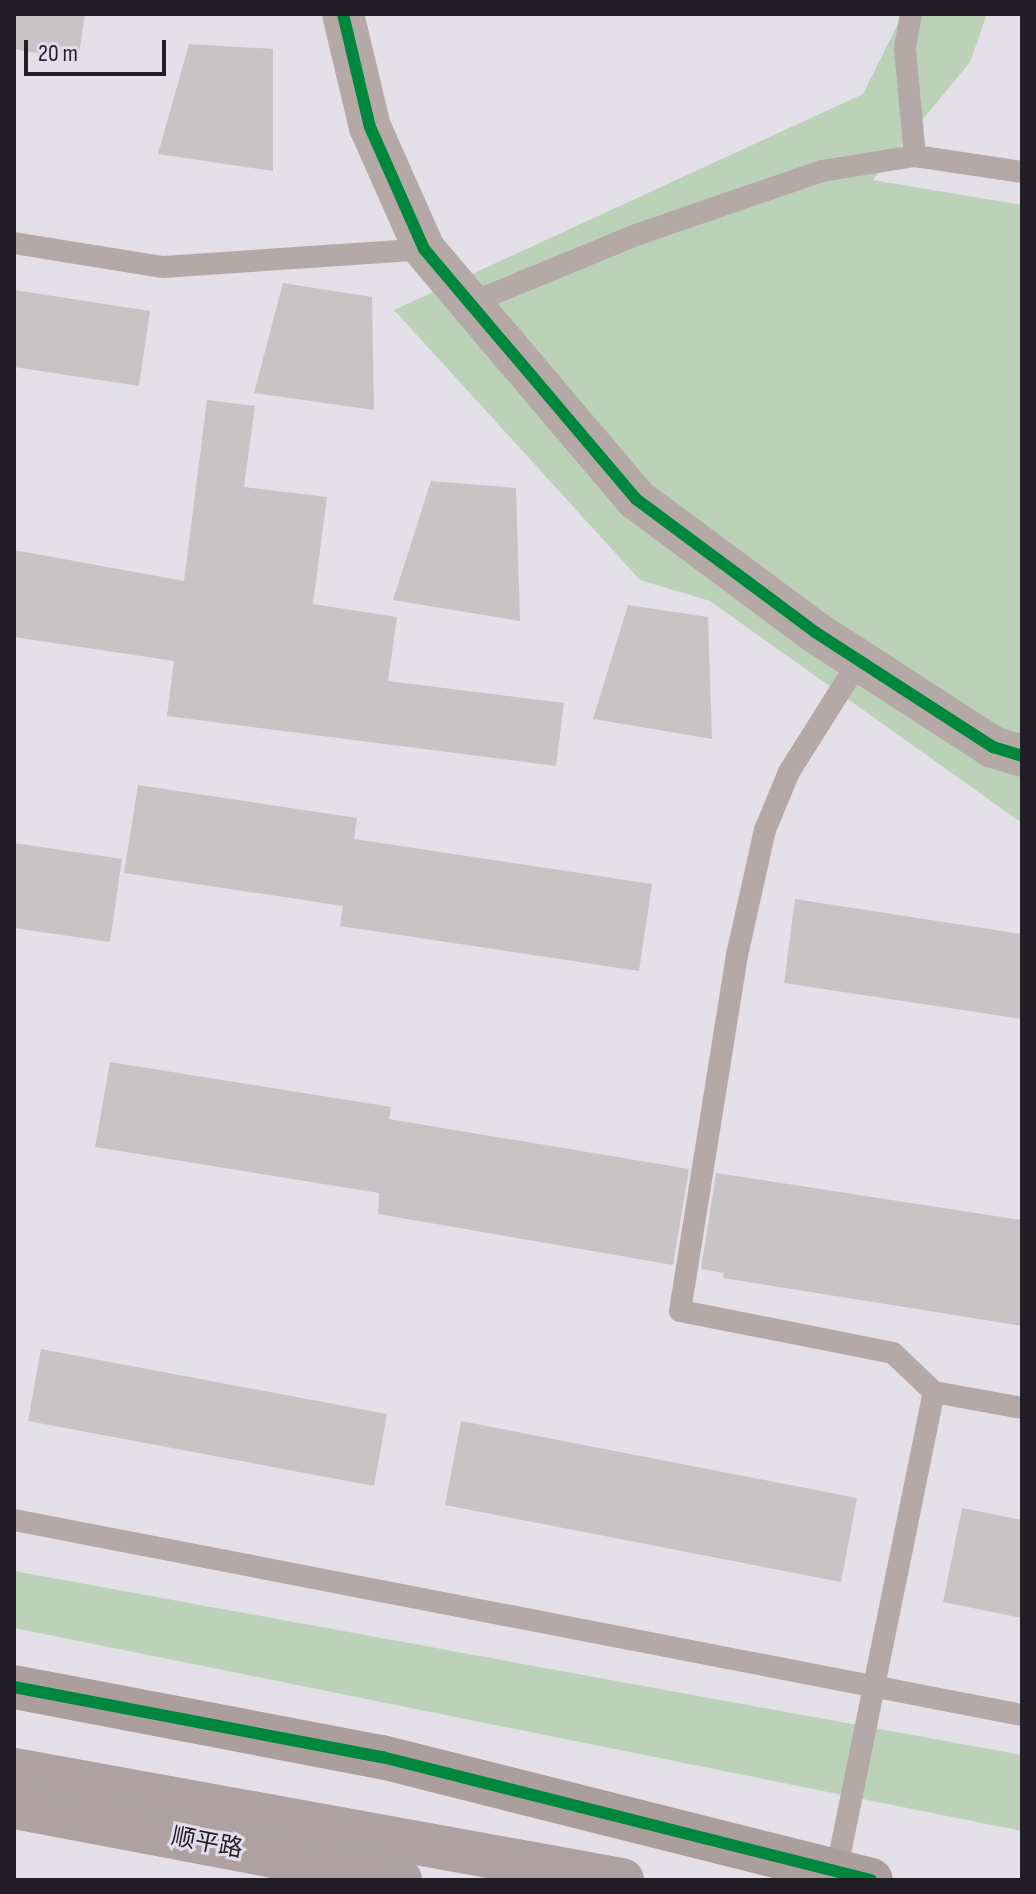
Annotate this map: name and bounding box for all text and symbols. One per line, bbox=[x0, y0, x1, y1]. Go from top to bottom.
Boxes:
scale bar bbox=[28, 24, 170, 74]
text: 20 m bbox=[38, 39, 78, 68]
street label: 顺平路 bbox=[169, 1822, 245, 1864]

